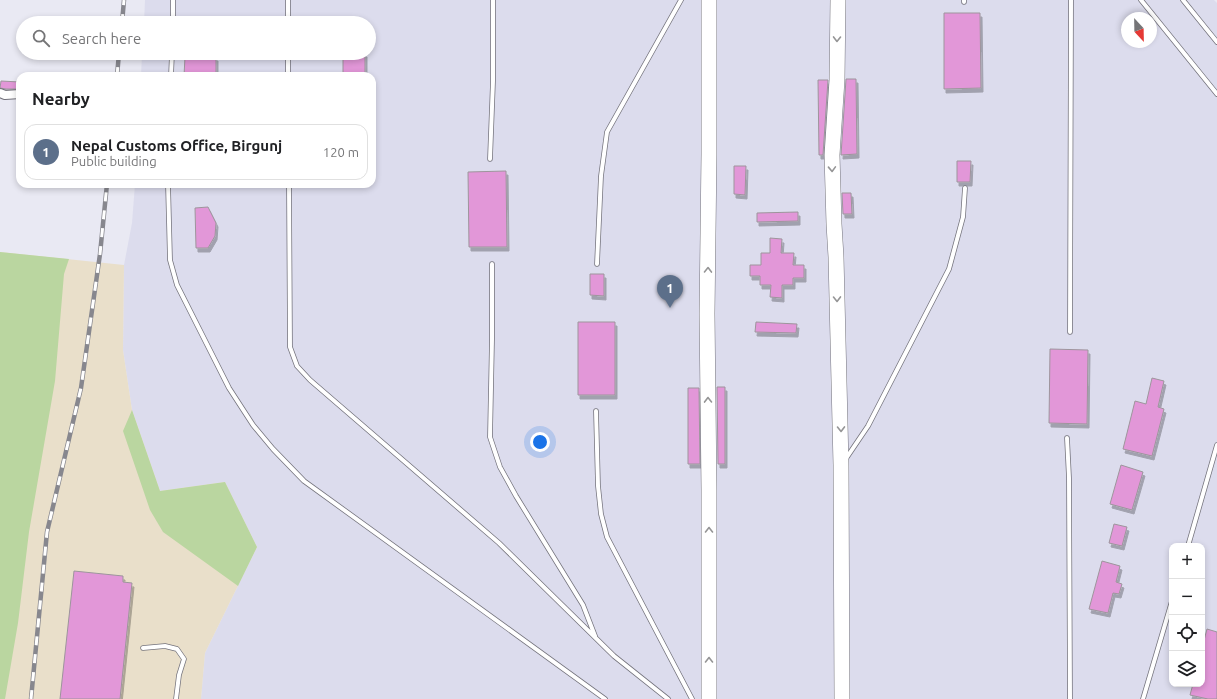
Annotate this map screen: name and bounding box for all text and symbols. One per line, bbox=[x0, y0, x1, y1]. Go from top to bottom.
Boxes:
north arrow bbox=[1121, 12, 1157, 48]
search box bbox=[16, 16, 376, 60]
icon: search bbox=[30, 27, 52, 49]
text: Search here bbox=[62, 30, 141, 47]
one-way arrow bbox=[833, 36, 841, 42]
text: Nearby bbox=[32, 89, 90, 108]
text: Nepal Customs Office, Birgunj bbox=[71, 137, 282, 154]
text: 1 bbox=[42, 145, 50, 159]
text: 120 m bbox=[323, 145, 359, 159]
text: Public building bbox=[71, 154, 157, 168]
one-way arrow bbox=[828, 166, 836, 172]
one-way arrow bbox=[704, 267, 712, 273]
pin: 1 bbox=[657, 275, 683, 308]
one-way arrow bbox=[833, 296, 841, 302]
one-way arrow bbox=[704, 397, 712, 403]
one-way arrow bbox=[836, 426, 845, 432]
your location bbox=[530, 432, 550, 452]
one-way arrow bbox=[705, 527, 713, 533]
map controls bbox=[1169, 543, 1205, 687]
button: + bbox=[1169, 543, 1205, 579]
button: − bbox=[1169, 579, 1205, 615]
button: locate bbox=[1169, 615, 1205, 651]
button: layers bbox=[1169, 651, 1205, 687]
one-way arrow bbox=[705, 657, 713, 663]

